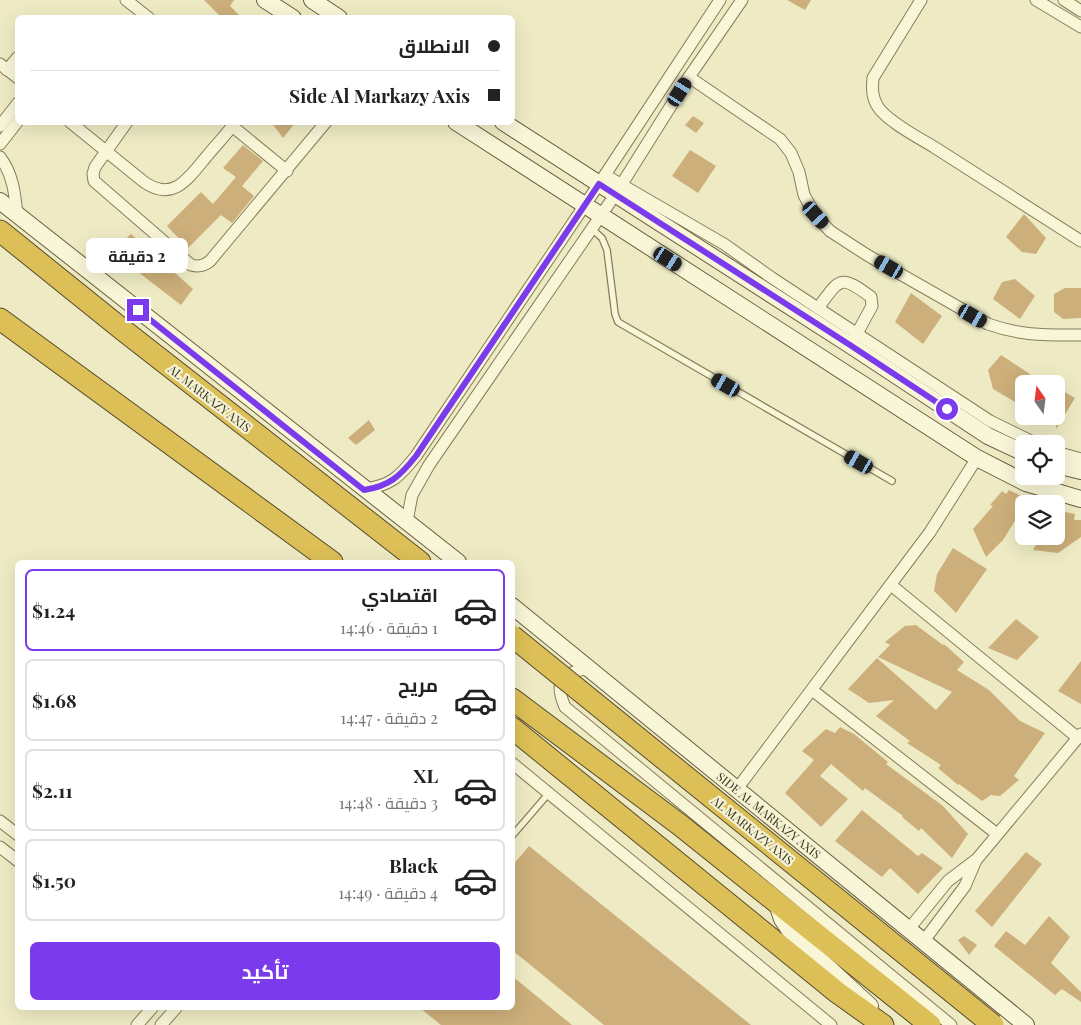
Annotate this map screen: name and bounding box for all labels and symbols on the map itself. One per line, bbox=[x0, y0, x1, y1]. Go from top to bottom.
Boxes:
car bbox=[665, 75, 694, 109]
car bbox=[800, 199, 831, 231]
callout: 2 دقيقة bbox=[87, 238, 189, 272]
car bbox=[651, 245, 684, 273]
car bbox=[872, 253, 905, 281]
route end bbox=[127, 299, 149, 321]
car bbox=[956, 302, 989, 330]
street label: AL MARKAZY AXIS bbox=[165, 360, 255, 435]
car bbox=[709, 371, 742, 399]
north arrow bbox=[1015, 375, 1065, 425]
route start bbox=[936, 398, 958, 420]
car bbox=[842, 448, 875, 476]
street label: SIDE AL MARKAZY AXIS bbox=[714, 768, 824, 862]
street label: AL MARKAZY AXIS bbox=[709, 793, 797, 867]

